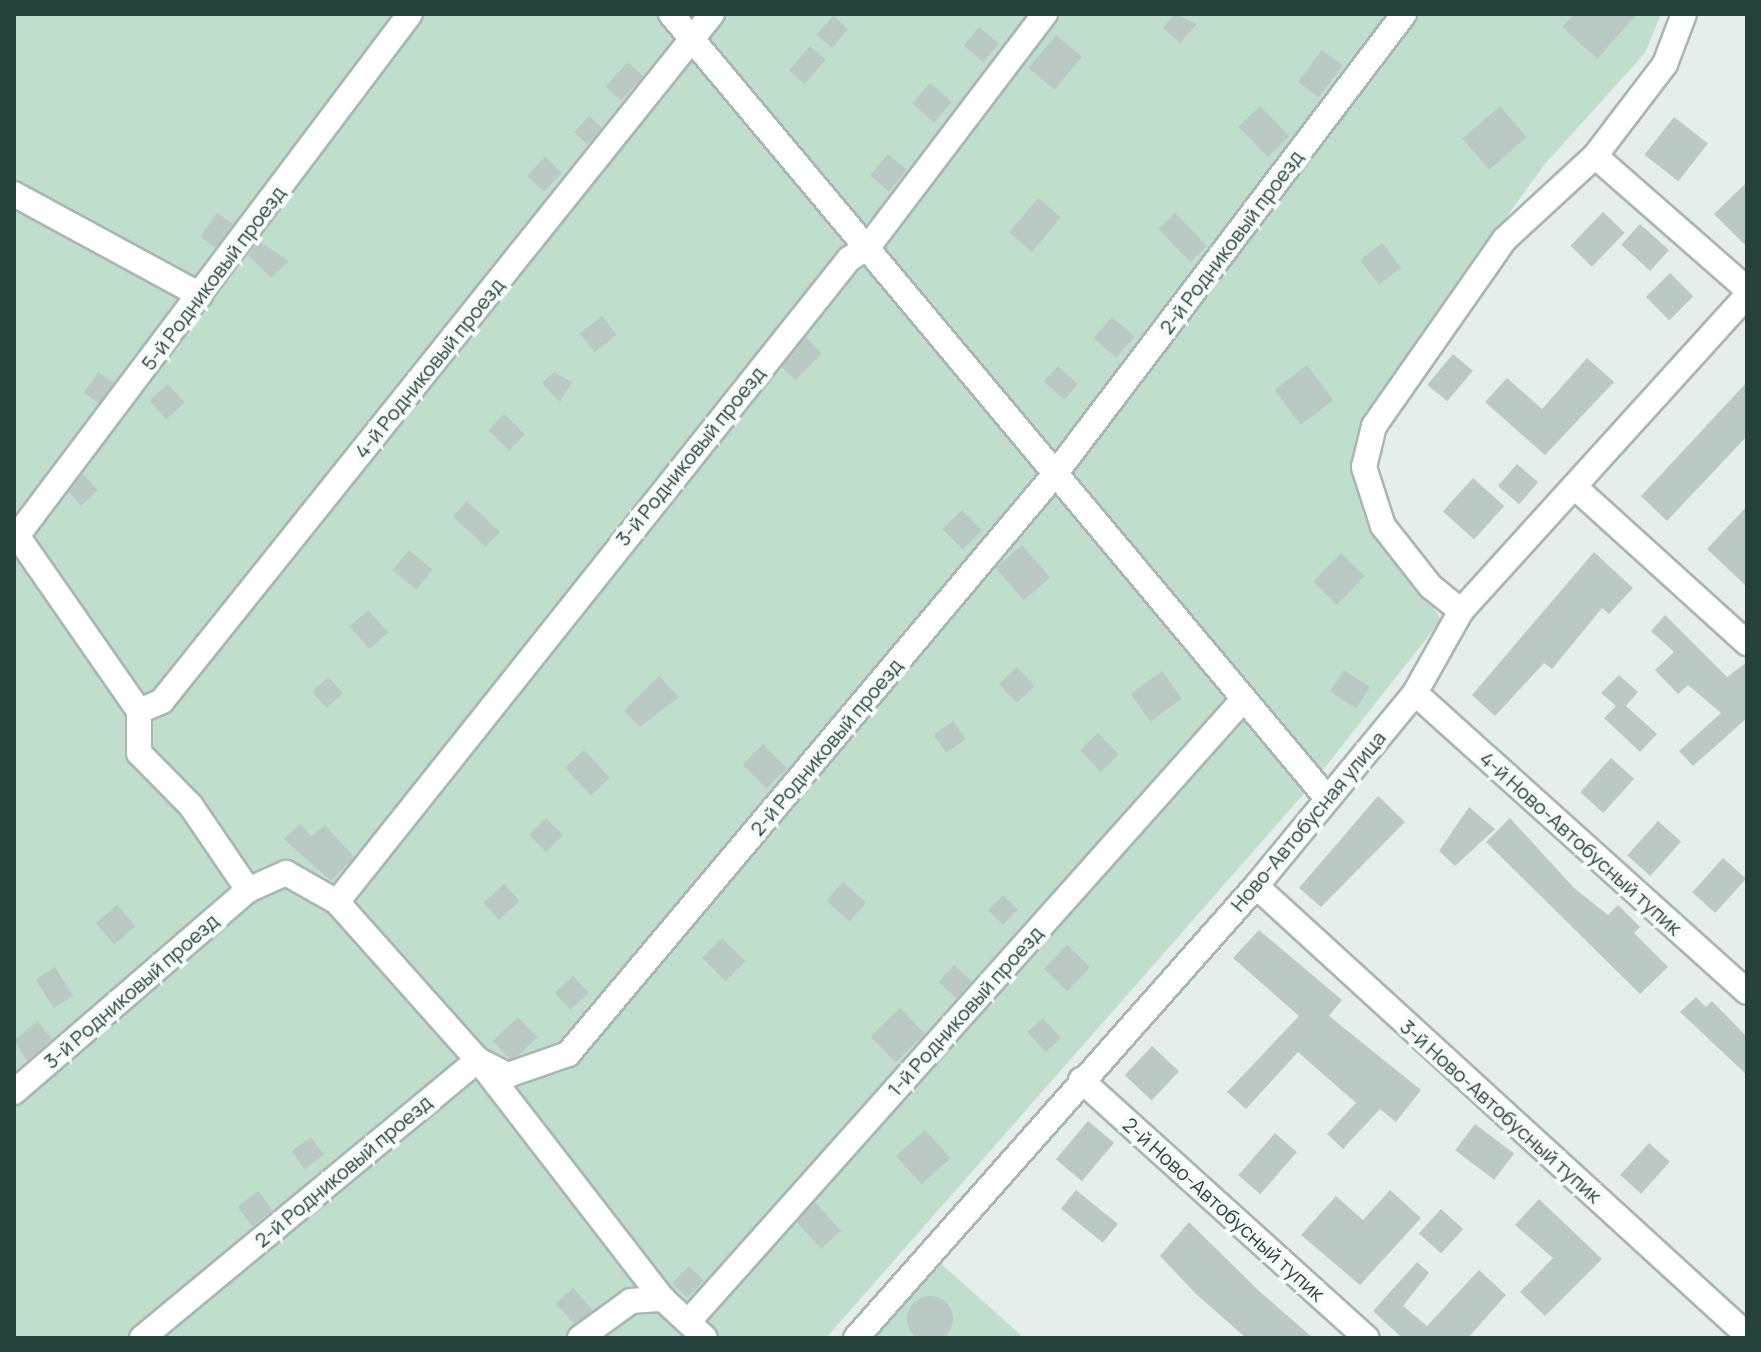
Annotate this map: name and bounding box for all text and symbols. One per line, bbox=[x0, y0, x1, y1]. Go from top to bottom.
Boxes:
street label: 2-й Родниковый проезд bbox=[1154, 145, 1308, 339]
street label: 5-й Родниковый проезд bbox=[136, 181, 290, 375]
street label: 4-й Родниковый проезд bbox=[349, 273, 509, 463]
street label: 3-й Родниковый проезд bbox=[610, 362, 770, 550]
street label: 2-й Родниковый проезд bbox=[745, 654, 907, 840]
street label: Ново-Автобусная улица bbox=[1225, 726, 1391, 916]
street label: 4-й Ново-Автобусный тупик bbox=[1475, 746, 1687, 940]
street label: 3-й Родниковый проезд bbox=[39, 909, 223, 1073]
street label: 1-й Родниковый проезд bbox=[882, 921, 1048, 1101]
street label: 3-й Ново-Автобусный тупик bbox=[1395, 1014, 1607, 1208]
street label: 2-й Родниковый проезд bbox=[250, 1090, 436, 1252]
street label: 2-й Ново-Автобусный тупик bbox=[1118, 1112, 1330, 1306]

